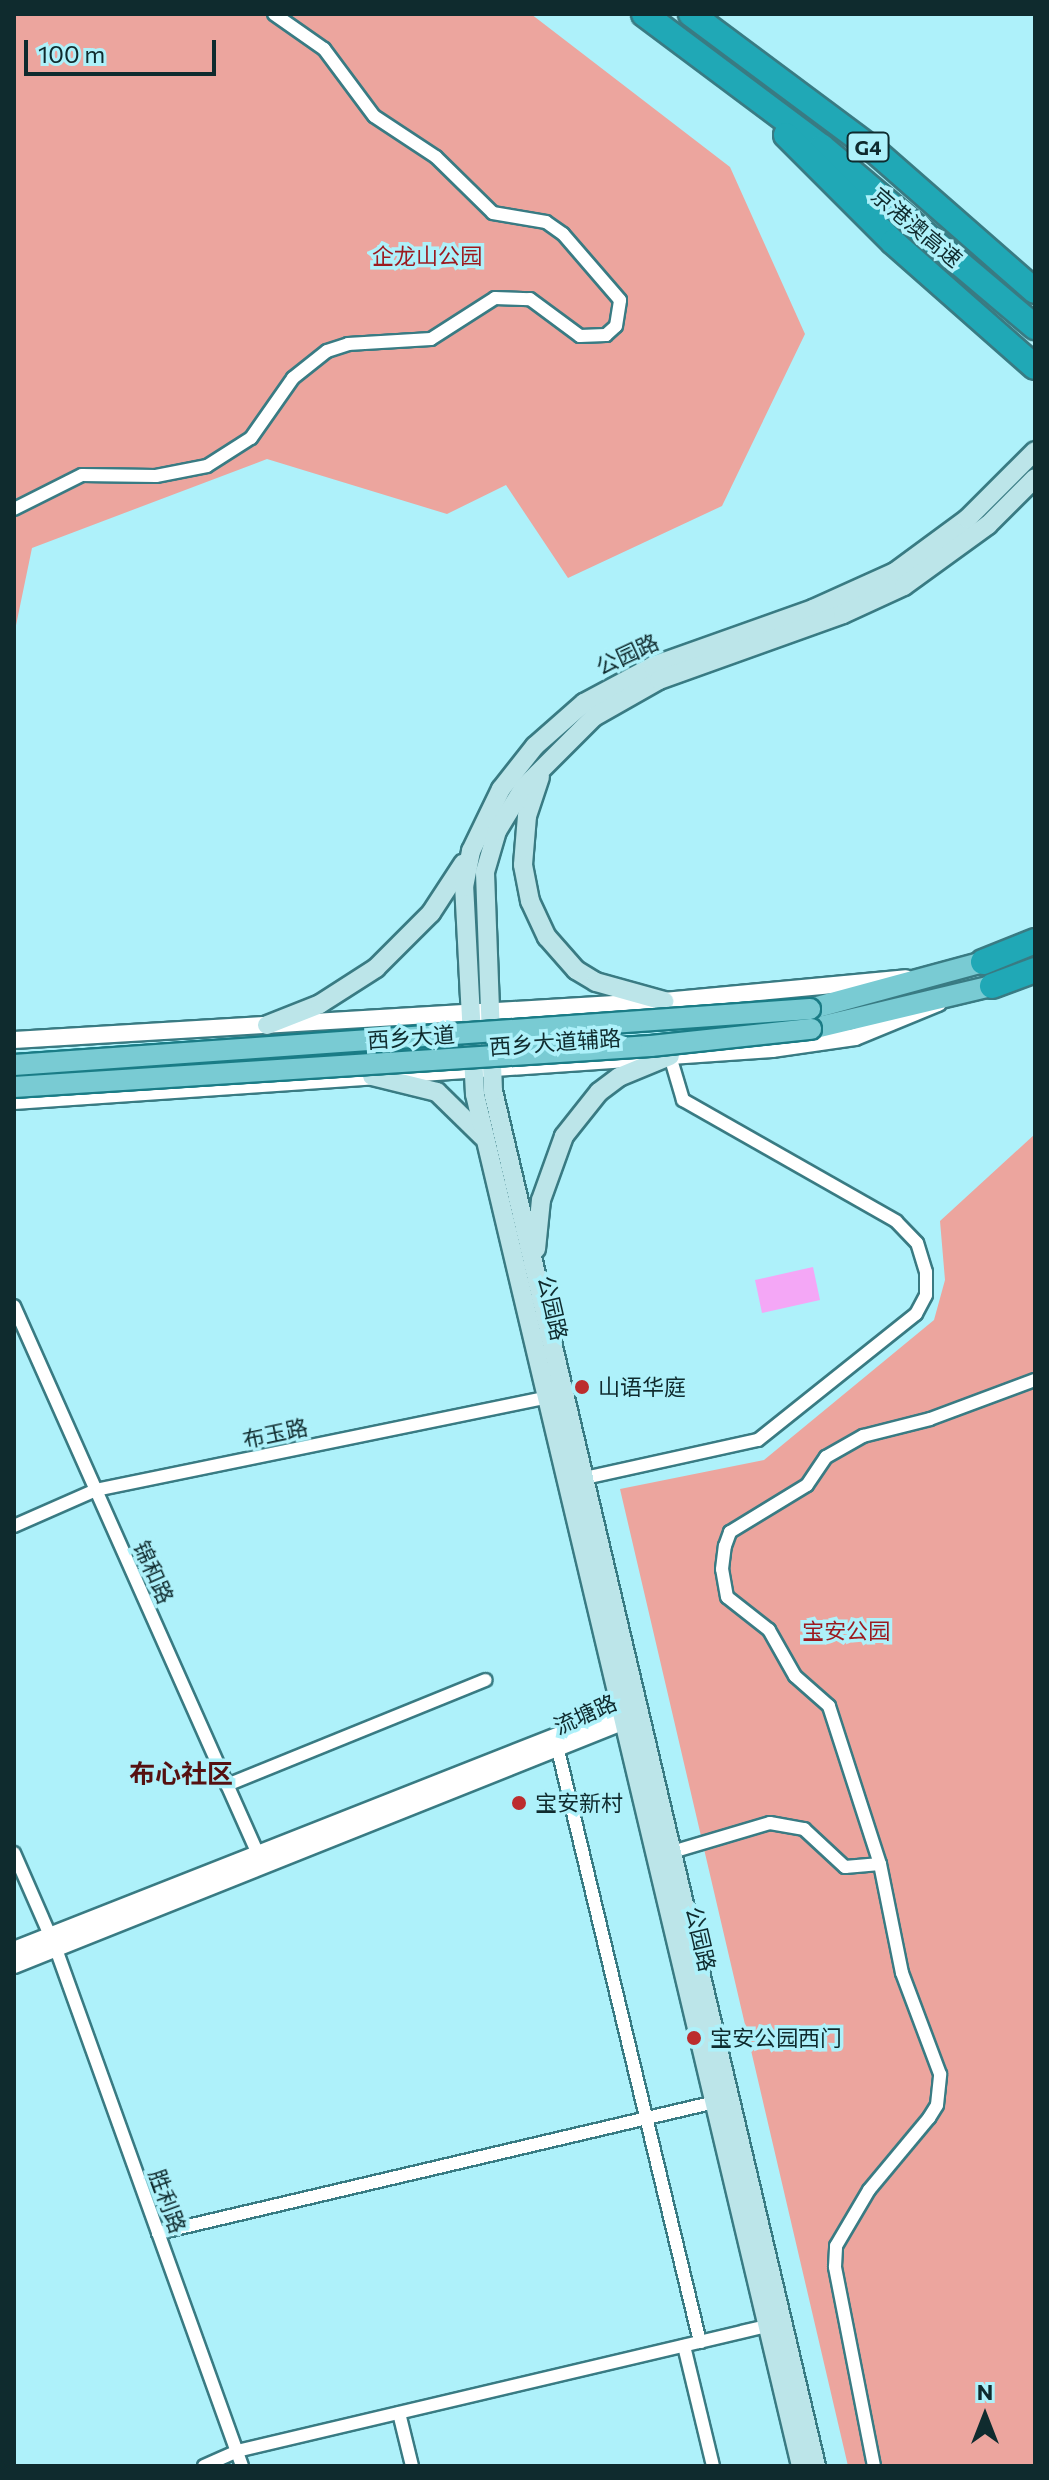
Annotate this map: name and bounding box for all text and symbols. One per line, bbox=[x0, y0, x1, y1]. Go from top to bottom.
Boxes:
scale bar bbox=[28, 24, 220, 74]
text: 100 m bbox=[38, 39, 105, 68]
road number: G4 bbox=[846, 131, 890, 163]
street label: 京港澳高速 bbox=[866, 182, 968, 272]
park label: 企龙山公园 bbox=[372, 243, 482, 269]
street label: 公园路 bbox=[592, 628, 662, 680]
street label: 西乡大道 bbox=[366, 1021, 456, 1053]
street label: 西乡大道辅路 bbox=[488, 1024, 622, 1060]
street label: 公园路 bbox=[533, 1273, 573, 1343]
place label: 山语华庭 bbox=[598, 1374, 686, 1400]
marker: 山语华庭 bbox=[573, 1378, 591, 1396]
street label: 布玉路 bbox=[240, 1413, 310, 1453]
street label: 锦和路 bbox=[129, 1536, 179, 1608]
park label: 宝安公园 bbox=[802, 1618, 890, 1644]
street label: 流塘路 bbox=[549, 1689, 621, 1739]
district label: 布心社区 bbox=[129, 1757, 233, 1789]
place label: 宝安新村 bbox=[535, 1790, 623, 1816]
marker: 宝安新村 bbox=[510, 1794, 528, 1812]
street label: 公园路 bbox=[681, 1904, 721, 1974]
place label: 宝安公园西门 bbox=[710, 2025, 842, 2051]
marker: 宝安公园西门 bbox=[685, 2029, 703, 2047]
street label: 胜利路 bbox=[144, 2165, 192, 2237]
north arrow bbox=[945, 2376, 1025, 2456]
text: N bbox=[977, 2378, 993, 2405]

